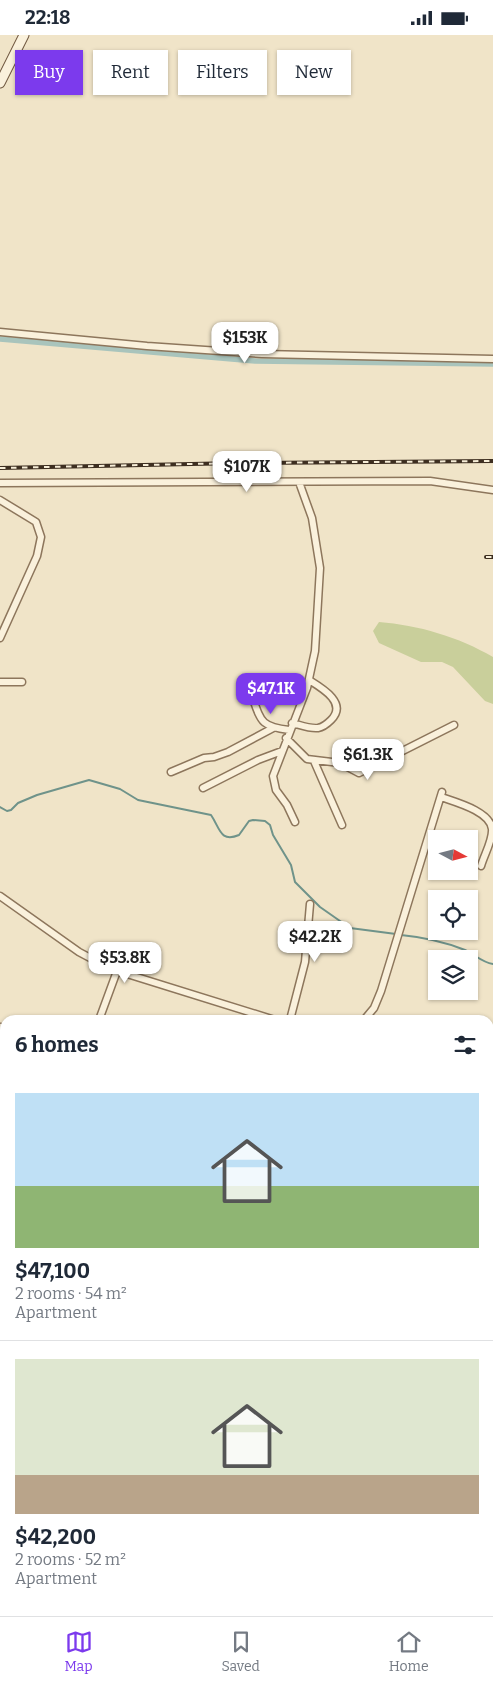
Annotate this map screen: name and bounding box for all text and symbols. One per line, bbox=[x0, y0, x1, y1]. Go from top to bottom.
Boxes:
text: 22:18 bbox=[25, 6, 70, 29]
chip: Buy bbox=[15, 50, 83, 95]
chip: Rent bbox=[93, 50, 168, 95]
chip: Filters bbox=[178, 50, 267, 95]
chip: New bbox=[277, 50, 351, 95]
pin: $153K bbox=[210, 321, 280, 364]
text: $153K bbox=[222, 328, 268, 347]
pin: $107K bbox=[212, 451, 282, 493]
text: $107K bbox=[224, 457, 270, 476]
pin: $47.1K bbox=[230, 673, 312, 715]
text: $47.1K bbox=[247, 679, 295, 698]
pin: $61.3K bbox=[327, 739, 409, 781]
text: $61.3K bbox=[343, 745, 393, 764]
north arrow bbox=[428, 830, 478, 880]
map controls bbox=[428, 830, 478, 1000]
button: locate bbox=[428, 890, 478, 940]
pin: $42.2K bbox=[274, 921, 356, 963]
text: $42.2K bbox=[289, 927, 341, 946]
pin: $53.8K bbox=[84, 941, 166, 984]
text: $53.8K bbox=[99, 948, 151, 967]
button: layers bbox=[428, 950, 478, 1000]
icon: filters bbox=[451, 1031, 479, 1059]
text: 6 homes bbox=[15, 1032, 99, 1058]
icon: home bbox=[202, 1126, 292, 1216]
text: $47,100 bbox=[15, 1258, 90, 1284]
text: 2 rooms · 54 m² bbox=[15, 1284, 127, 1303]
text: Apartment bbox=[15, 1303, 97, 1322]
icon: home bbox=[202, 1391, 292, 1481]
text: $42,200 bbox=[15, 1524, 96, 1550]
text: 2 rooms · 52 m² bbox=[15, 1550, 126, 1569]
text: Apartment bbox=[15, 1569, 97, 1588]
tab: Map bbox=[64, 1628, 93, 1675]
tab: Saved bbox=[221, 1628, 260, 1675]
tab: Home bbox=[389, 1628, 429, 1675]

